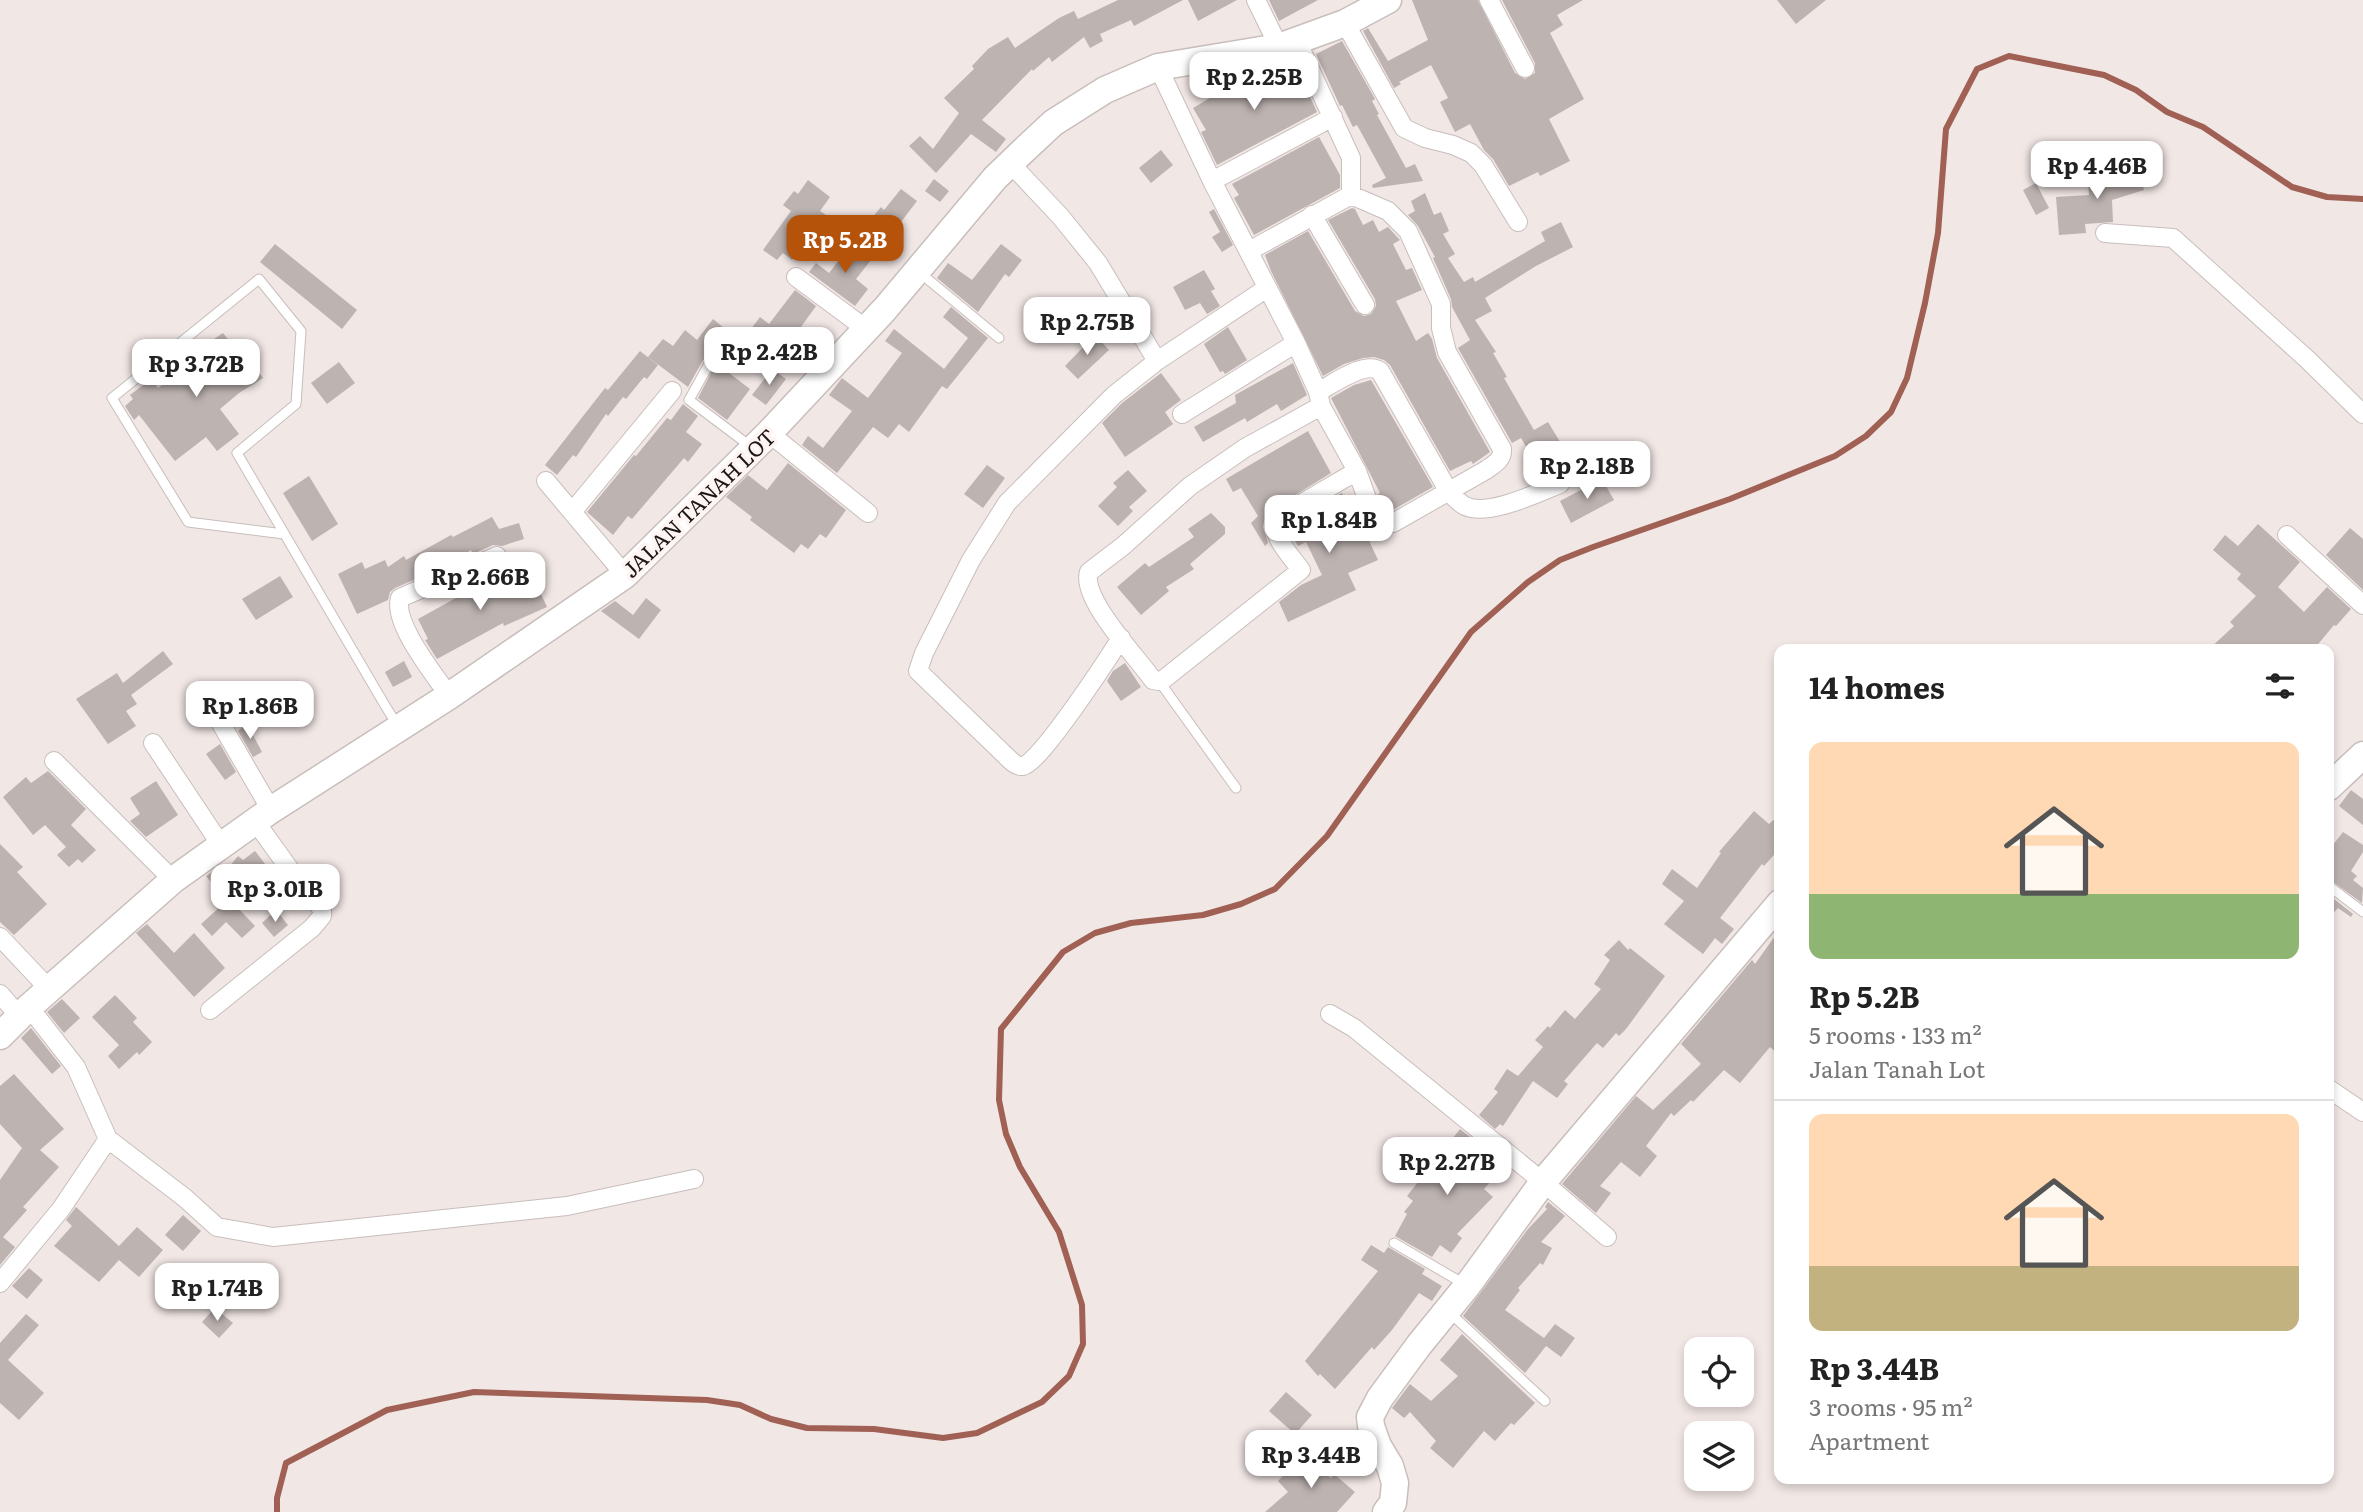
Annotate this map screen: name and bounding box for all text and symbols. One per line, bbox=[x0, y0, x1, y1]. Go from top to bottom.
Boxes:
pin: Rp 2.25B bbox=[1182, 52, 1326, 112]
text: Rp 2.25B bbox=[1205, 58, 1303, 92]
pin: Rp 4.46B bbox=[2025, 142, 2169, 201]
text: Rp 4.46B bbox=[2047, 147, 2147, 181]
pin: Rp 5.2B bbox=[780, 216, 910, 275]
text: Rp 5.2B bbox=[803, 221, 887, 255]
pin: Rp 2.75B bbox=[1015, 298, 1159, 357]
text: Rp 2.75B bbox=[1039, 303, 1135, 337]
pin: Rp 2.42B bbox=[697, 328, 841, 387]
text: Rp 2.42B bbox=[720, 333, 818, 367]
pin: Rp 3.72B bbox=[124, 340, 268, 399]
text: Rp 3.72B bbox=[148, 345, 244, 379]
street label: JALAN TANAH LOT bbox=[614, 420, 782, 584]
pin: Rp 2.18B bbox=[1515, 442, 1659, 501]
text: Rp 2.18B bbox=[1539, 447, 1635, 481]
pin: Rp 1.84B bbox=[1257, 496, 1401, 555]
text: Rp 1.84B bbox=[1281, 501, 1377, 535]
pin: Rp 2.66B bbox=[408, 552, 552, 612]
text: Rp 2.66B bbox=[430, 558, 530, 592]
text: 14 homes bbox=[1809, 664, 1945, 708]
icon: filters bbox=[2261, 667, 2299, 705]
pin: Rp 1.86B bbox=[178, 682, 322, 741]
text: Rp 1.86B bbox=[202, 687, 298, 721]
icon: home bbox=[1991, 788, 2117, 914]
pin: Rp 3.01B bbox=[203, 864, 347, 924]
text: Rp 3.01B bbox=[227, 870, 323, 904]
text: Rp 5.2B bbox=[1809, 973, 1920, 1017]
text: 5 rooms · 133 m² bbox=[1809, 1017, 1982, 1051]
text: Jalan Tanah Lot bbox=[1809, 1051, 1985, 1085]
pin: Rp 2.27B bbox=[1375, 1138, 1519, 1197]
text: Rp 2.27B bbox=[1399, 1143, 1495, 1177]
icon: home bbox=[1991, 1160, 2117, 1286]
pin: Rp 1.74B bbox=[145, 1264, 289, 1323]
text: Rp 1.74B bbox=[171, 1269, 263, 1303]
map controls bbox=[1684, 1337, 1754, 1491]
button: locate bbox=[1684, 1337, 1754, 1407]
text: Rp 3.44B bbox=[1809, 1345, 1939, 1389]
text: 3 rooms · 95 m² bbox=[1809, 1389, 1973, 1423]
button: layers bbox=[1684, 1421, 1754, 1491]
text: Apartment bbox=[1809, 1423, 1929, 1457]
pin: Rp 3.44B bbox=[1239, 1430, 1383, 1490]
text: Rp 3.44B bbox=[1261, 1436, 1361, 1470]

